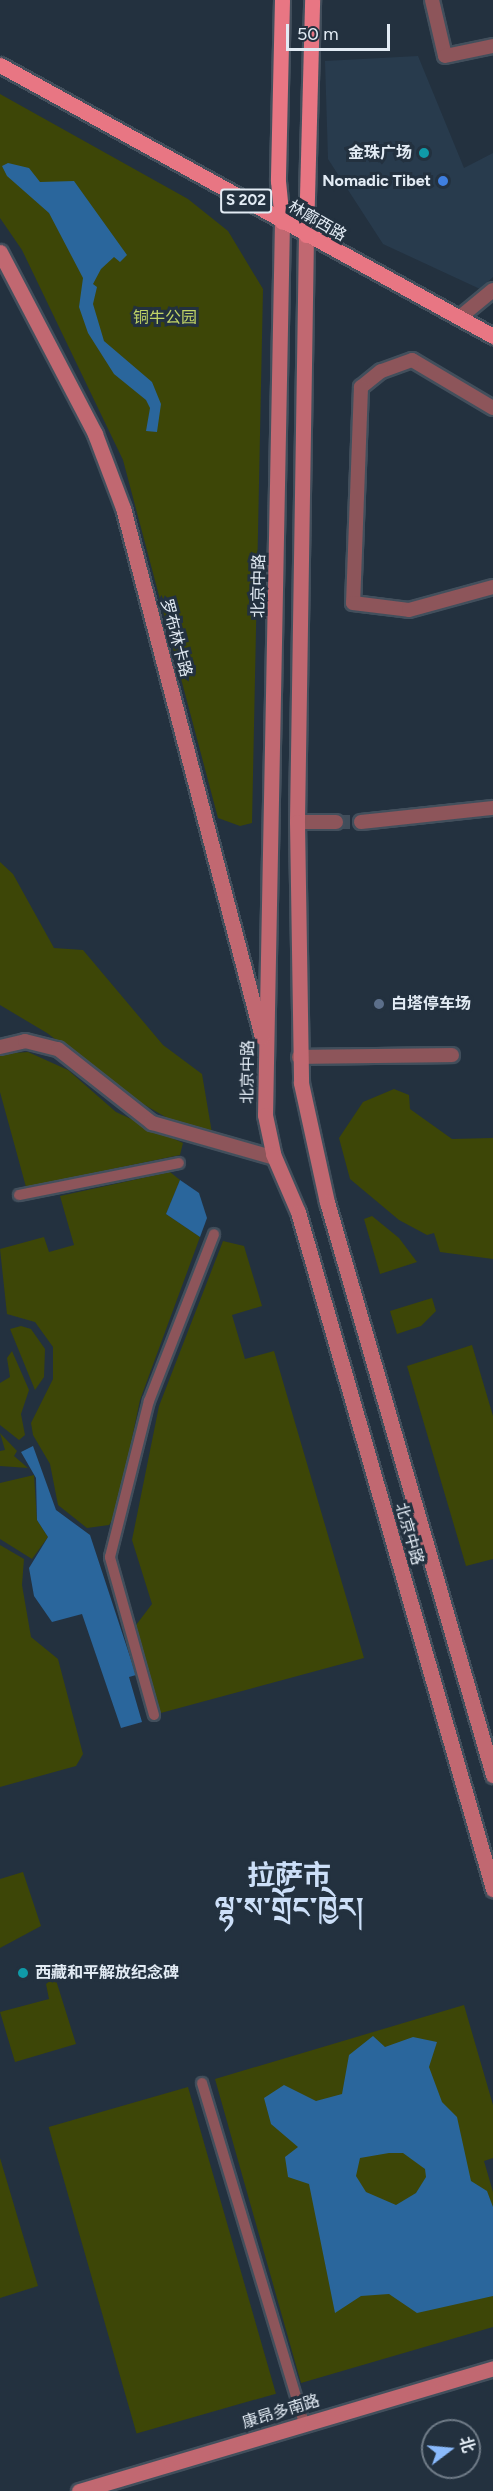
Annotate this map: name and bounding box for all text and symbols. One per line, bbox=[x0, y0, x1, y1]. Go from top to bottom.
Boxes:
scale bar bbox=[289, 12, 392, 50]
text: 50 m bbox=[297, 23, 339, 45]
place label: 金珠广场 bbox=[348, 143, 412, 163]
marker: 金珠广场 bbox=[417, 146, 431, 160]
place label: Nomadic Tibet bbox=[322, 171, 431, 191]
marker: Nomadic Tibet bbox=[436, 174, 450, 188]
road number: S 202 bbox=[219, 189, 273, 213]
street label: 林廓西路 bbox=[284, 197, 350, 245]
park label: 铜牛公园 bbox=[133, 308, 197, 328]
street label: 北京中路 bbox=[249, 554, 269, 618]
street label: 罗布林卡路 bbox=[156, 597, 196, 679]
place label: 白塔停车场 bbox=[391, 994, 471, 1014]
marker: 白塔停车场 bbox=[372, 997, 386, 1011]
street label: 北京中路 bbox=[238, 1040, 258, 1104]
street label: 北京中路 bbox=[391, 1501, 427, 1567]
district label: 拉萨市 ལྷ་ས་གྲོང་ཁྱེར། bbox=[214, 1858, 364, 1924]
place label: 西藏和平解放纪念碑 bbox=[35, 1963, 179, 1983]
marker: 西藏和平解放纪念碑 bbox=[16, 1966, 30, 1980]
street label: 康昂多南路 bbox=[240, 2391, 322, 2433]
north arrow bbox=[421, 2419, 481, 2479]
text: 北 bbox=[456, 2434, 478, 2455]

